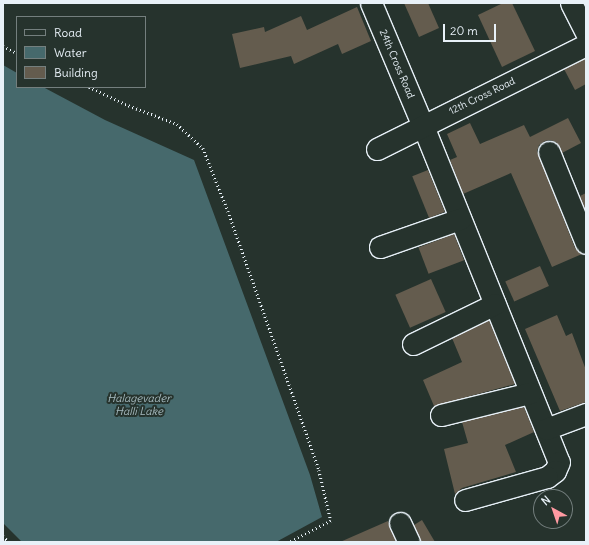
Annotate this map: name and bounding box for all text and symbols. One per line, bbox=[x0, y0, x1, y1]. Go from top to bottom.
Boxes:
legend bbox=[16, 16, 146, 88]
scale bar bbox=[445, 16, 498, 42]
text: 20 m bbox=[450, 23, 478, 38]
text: Road bbox=[54, 25, 82, 40]
street label: 24th Cross Road bbox=[377, 28, 417, 100]
text: Water bbox=[54, 45, 87, 60]
text: Building bbox=[54, 65, 98, 80]
street label: 12th Cross Road bbox=[447, 75, 517, 117]
water label: Halagevader Halli Lake bbox=[107, 392, 171, 418]
north arrow bbox=[533, 489, 573, 529]
text: N bbox=[539, 493, 553, 508]

